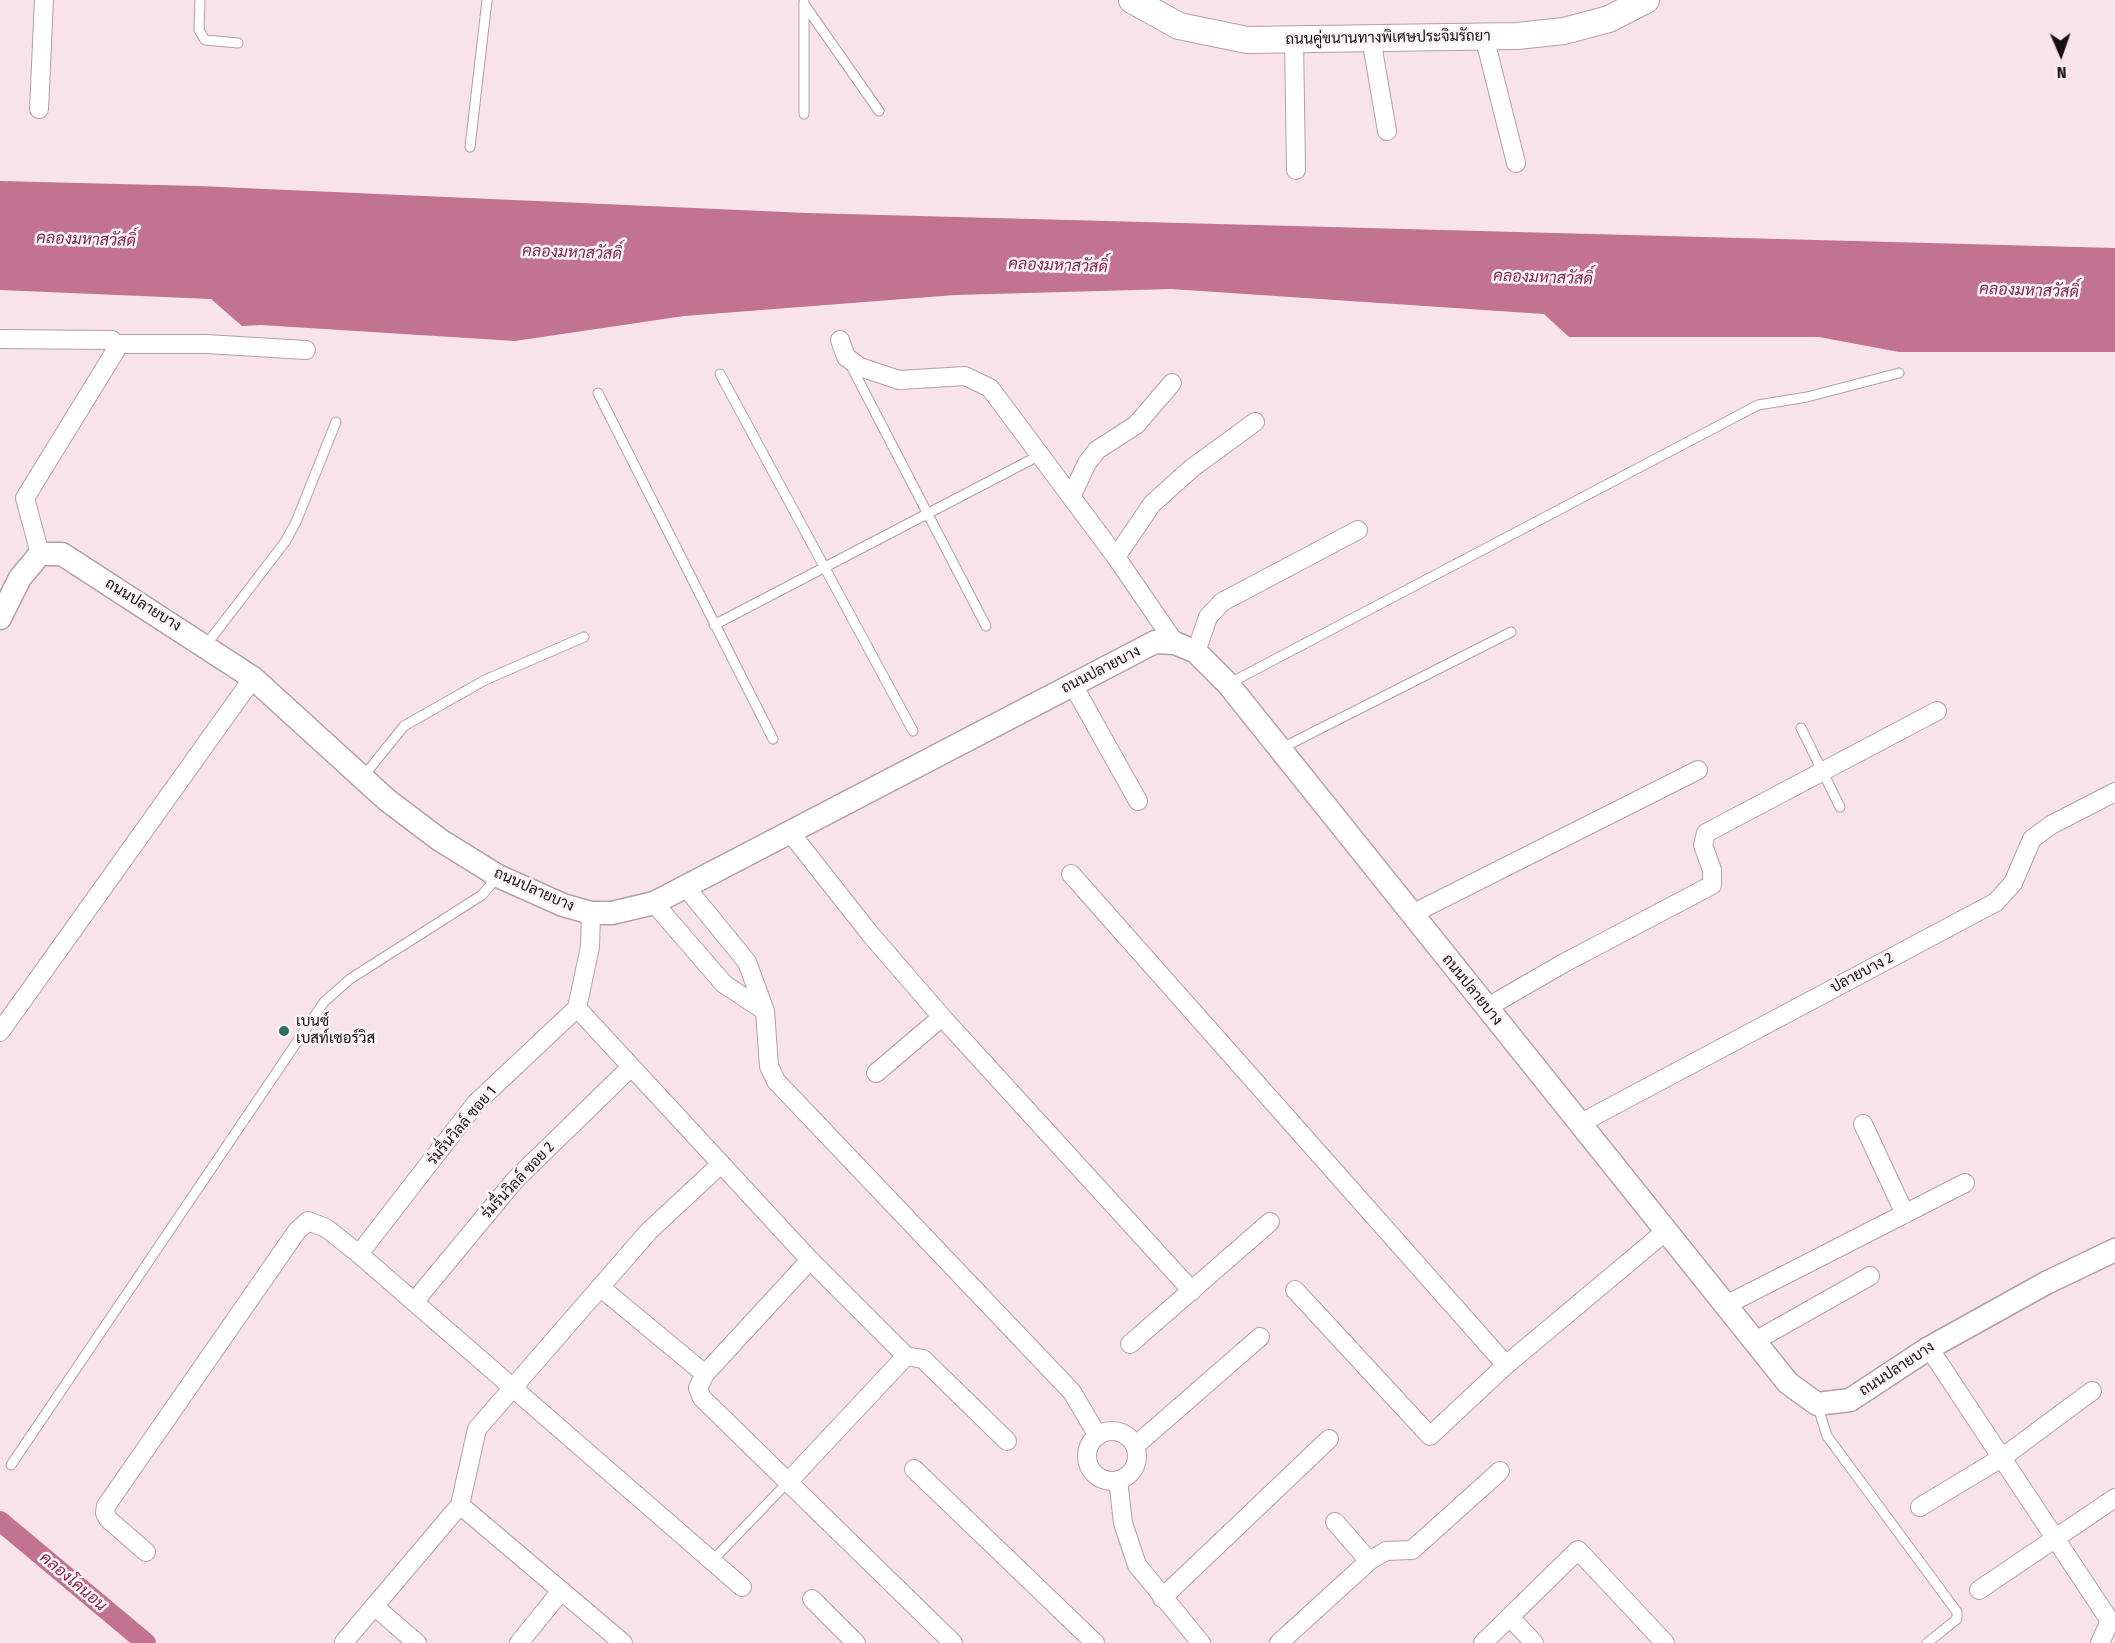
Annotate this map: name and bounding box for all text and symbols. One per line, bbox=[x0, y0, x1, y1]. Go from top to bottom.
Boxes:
north arrow bbox=[2031, 24, 2091, 84]
street label: ถนนคู่ขนานทางพิเศษประจิมรัถยา bbox=[1285, 27, 1491, 49]
text: N bbox=[2057, 63, 2067, 82]
water label: คลองมหาสวัสดิ์ bbox=[36, 229, 136, 251]
water label: คลองมหาสวัสดิ์ bbox=[522, 242, 622, 264]
water label: คลองมหาสวัสดิ์ bbox=[1008, 255, 1108, 277]
water label: คลองมหาสวัสดิ์ bbox=[1493, 267, 1593, 289]
water label: คลองมหาสวัสดิ์ bbox=[1979, 280, 2079, 302]
street label: ถนนปลายบาง bbox=[102, 575, 184, 635]
street label: ถนนปลายบาง bbox=[1059, 642, 1143, 698]
street label: ถนนปลายบาง bbox=[491, 864, 577, 916]
street label: ปลายบาง 2 bbox=[1828, 949, 1896, 997]
street label: ถนนปลายบาง bbox=[1438, 951, 1506, 1029]
place label: เบนซ์ เบสท์เซอร์วิส bbox=[296, 1013, 375, 1048]
marker: เบนซ์ เบสท์เซอร์วิส bbox=[277, 1024, 291, 1038]
street label: ร่มรื่นวิลล์ ซอย 1 bbox=[424, 1083, 500, 1169]
street label: ร่มรื่นวิลล์ ซอย 2 bbox=[478, 1139, 558, 1223]
street label: ถนนปลายบาง bbox=[1856, 1338, 1938, 1400]
water label: คลองโคนอน bbox=[36, 1549, 110, 1615]

